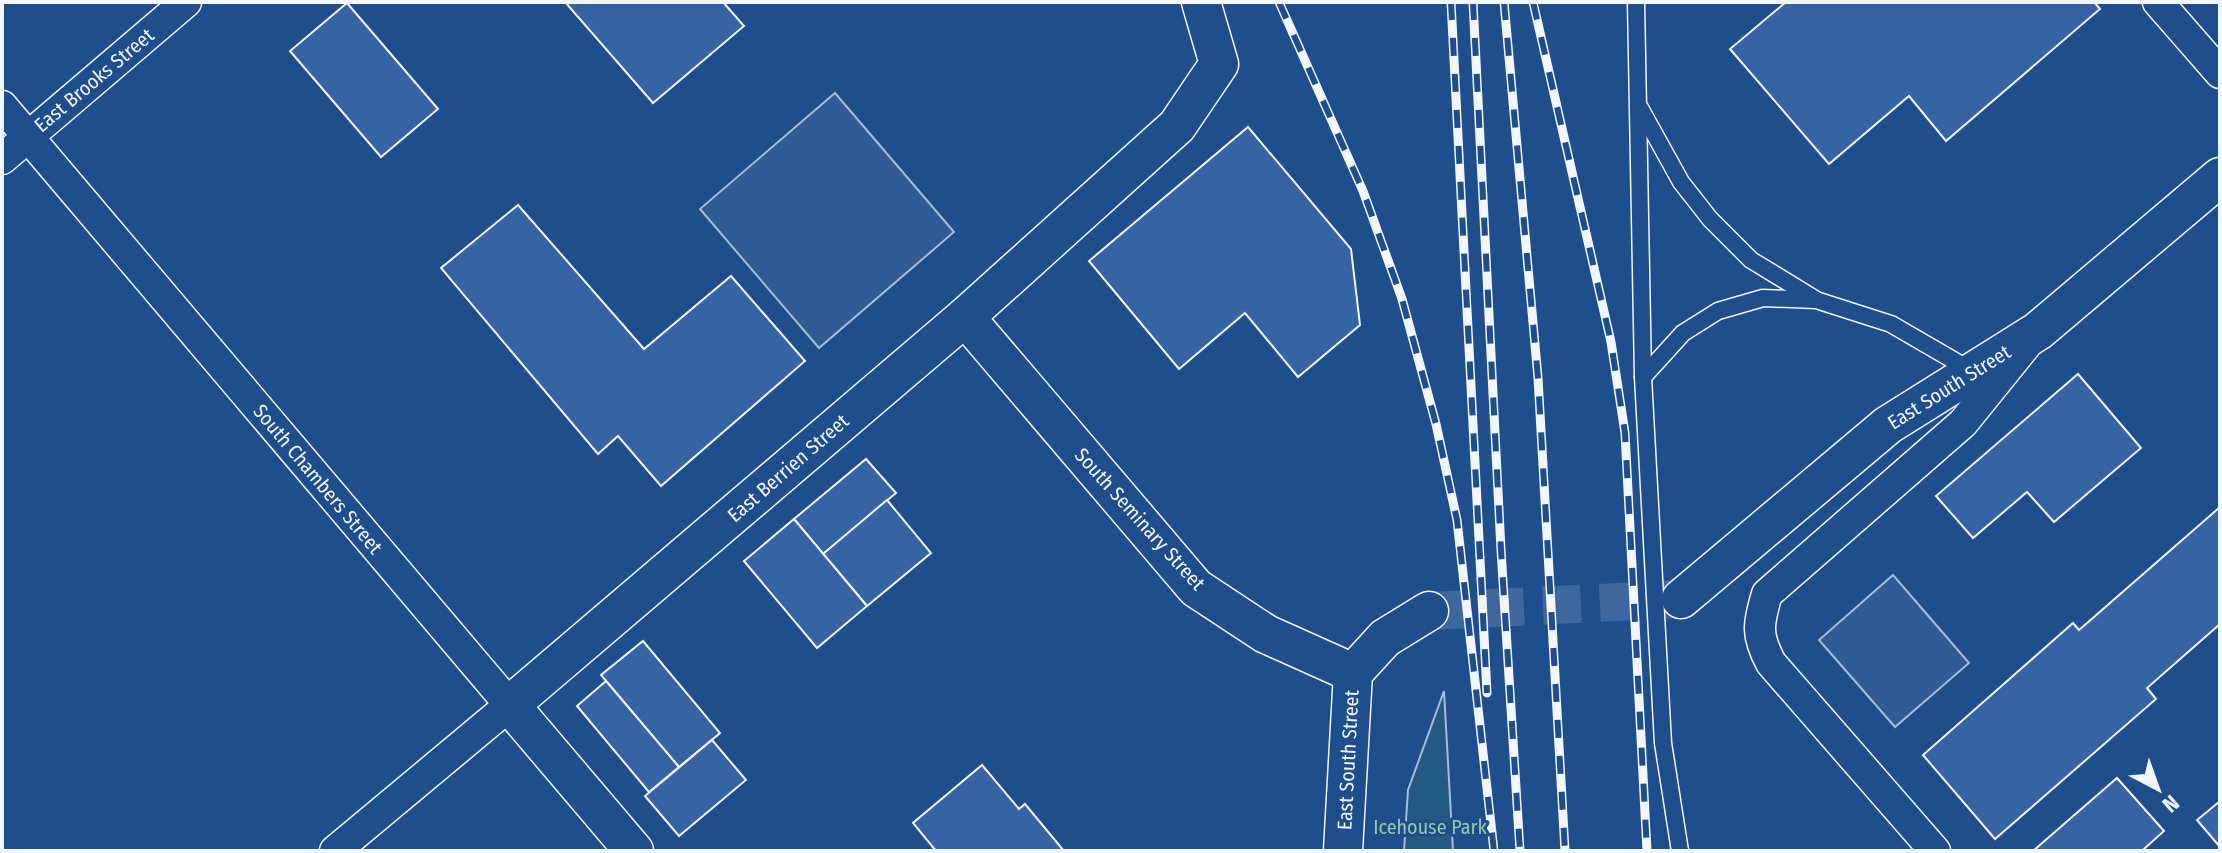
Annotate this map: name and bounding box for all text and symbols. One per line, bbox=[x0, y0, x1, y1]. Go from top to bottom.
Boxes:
street label: East Brooks Street bbox=[29, 23, 159, 137]
street label: East South Street bbox=[1883, 339, 2015, 434]
street label: South Chambers Street bbox=[248, 399, 388, 559]
street label: East Berrien Street bbox=[723, 409, 854, 527]
street label: South Seminary Street bbox=[1070, 443, 1210, 595]
street label: East South Street bbox=[1332, 689, 1364, 831]
north arrow bbox=[2118, 749, 2198, 829]
text: N bbox=[2157, 789, 2185, 818]
park label: Icehouse Park bbox=[1373, 815, 1487, 839]

